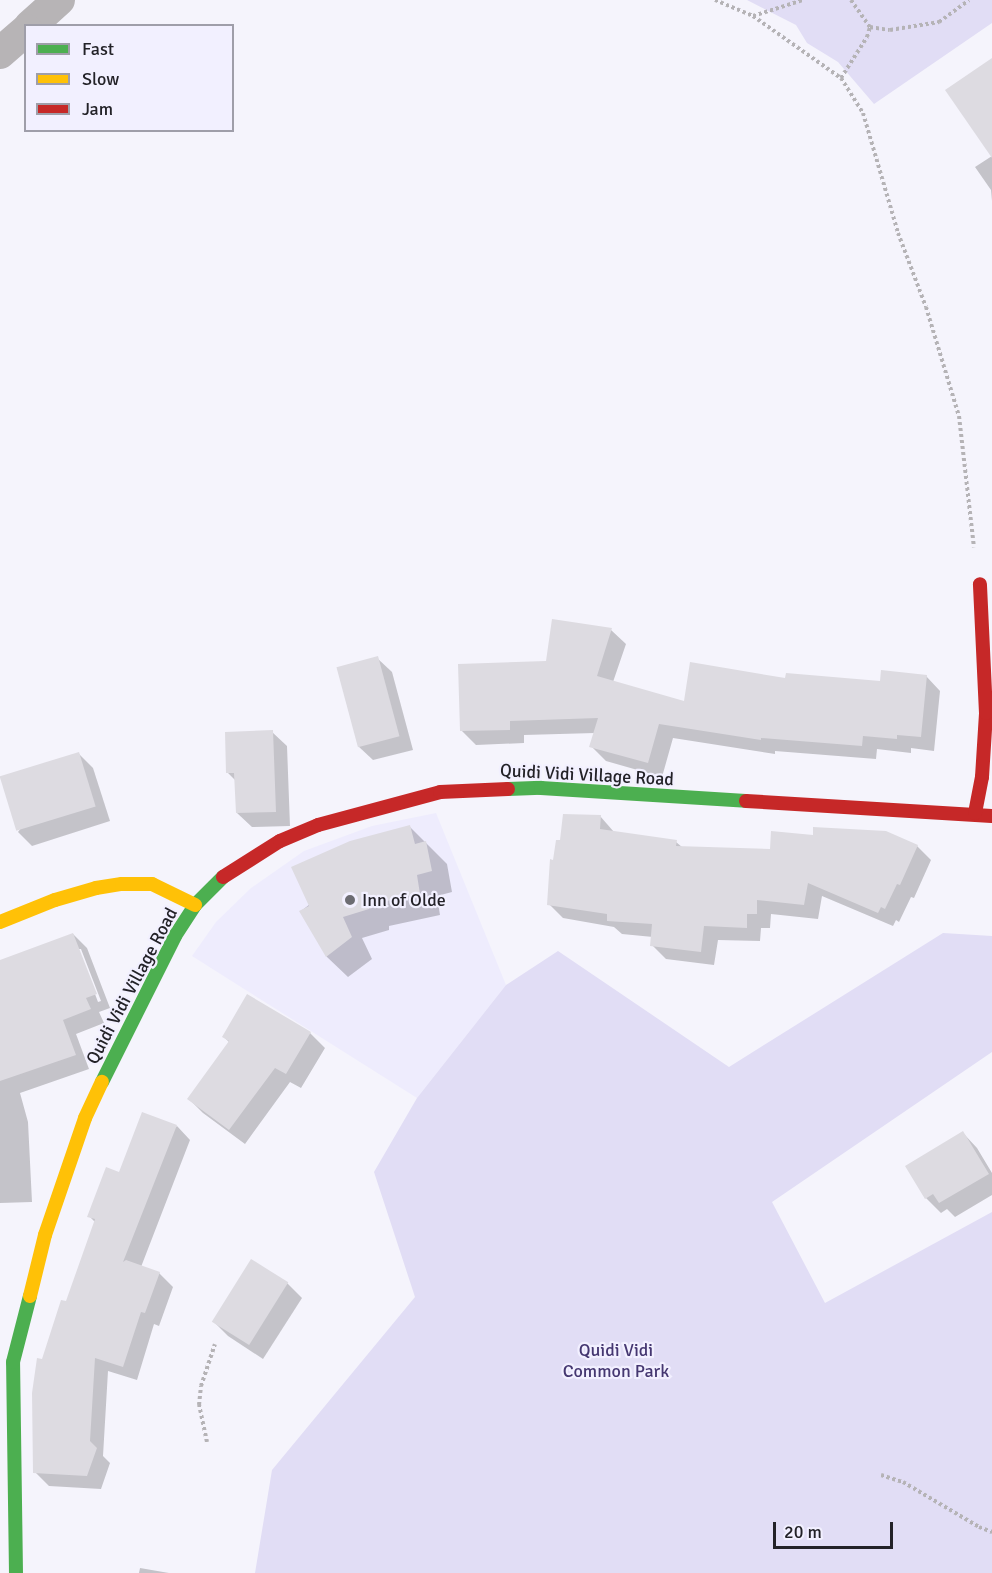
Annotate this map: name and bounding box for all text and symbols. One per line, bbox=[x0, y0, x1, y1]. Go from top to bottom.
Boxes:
legend bbox=[24, 24, 234, 132]
text: Fast bbox=[82, 38, 114, 60]
text: Slow bbox=[82, 68, 119, 90]
text: Jam bbox=[82, 98, 113, 120]
street label: Quidi Vidi Village Road bbox=[500, 760, 674, 790]
place label: Inn of Olde bbox=[362, 889, 446, 911]
marker: Inn of Olde bbox=[343, 893, 357, 907]
street label: Quidi Vidi Village Road bbox=[82, 904, 182, 1068]
park label: Quidi Vidi Common Park bbox=[563, 1340, 669, 1382]
scale bar bbox=[776, 1510, 896, 1548]
text: 20 m bbox=[784, 1521, 822, 1543]

